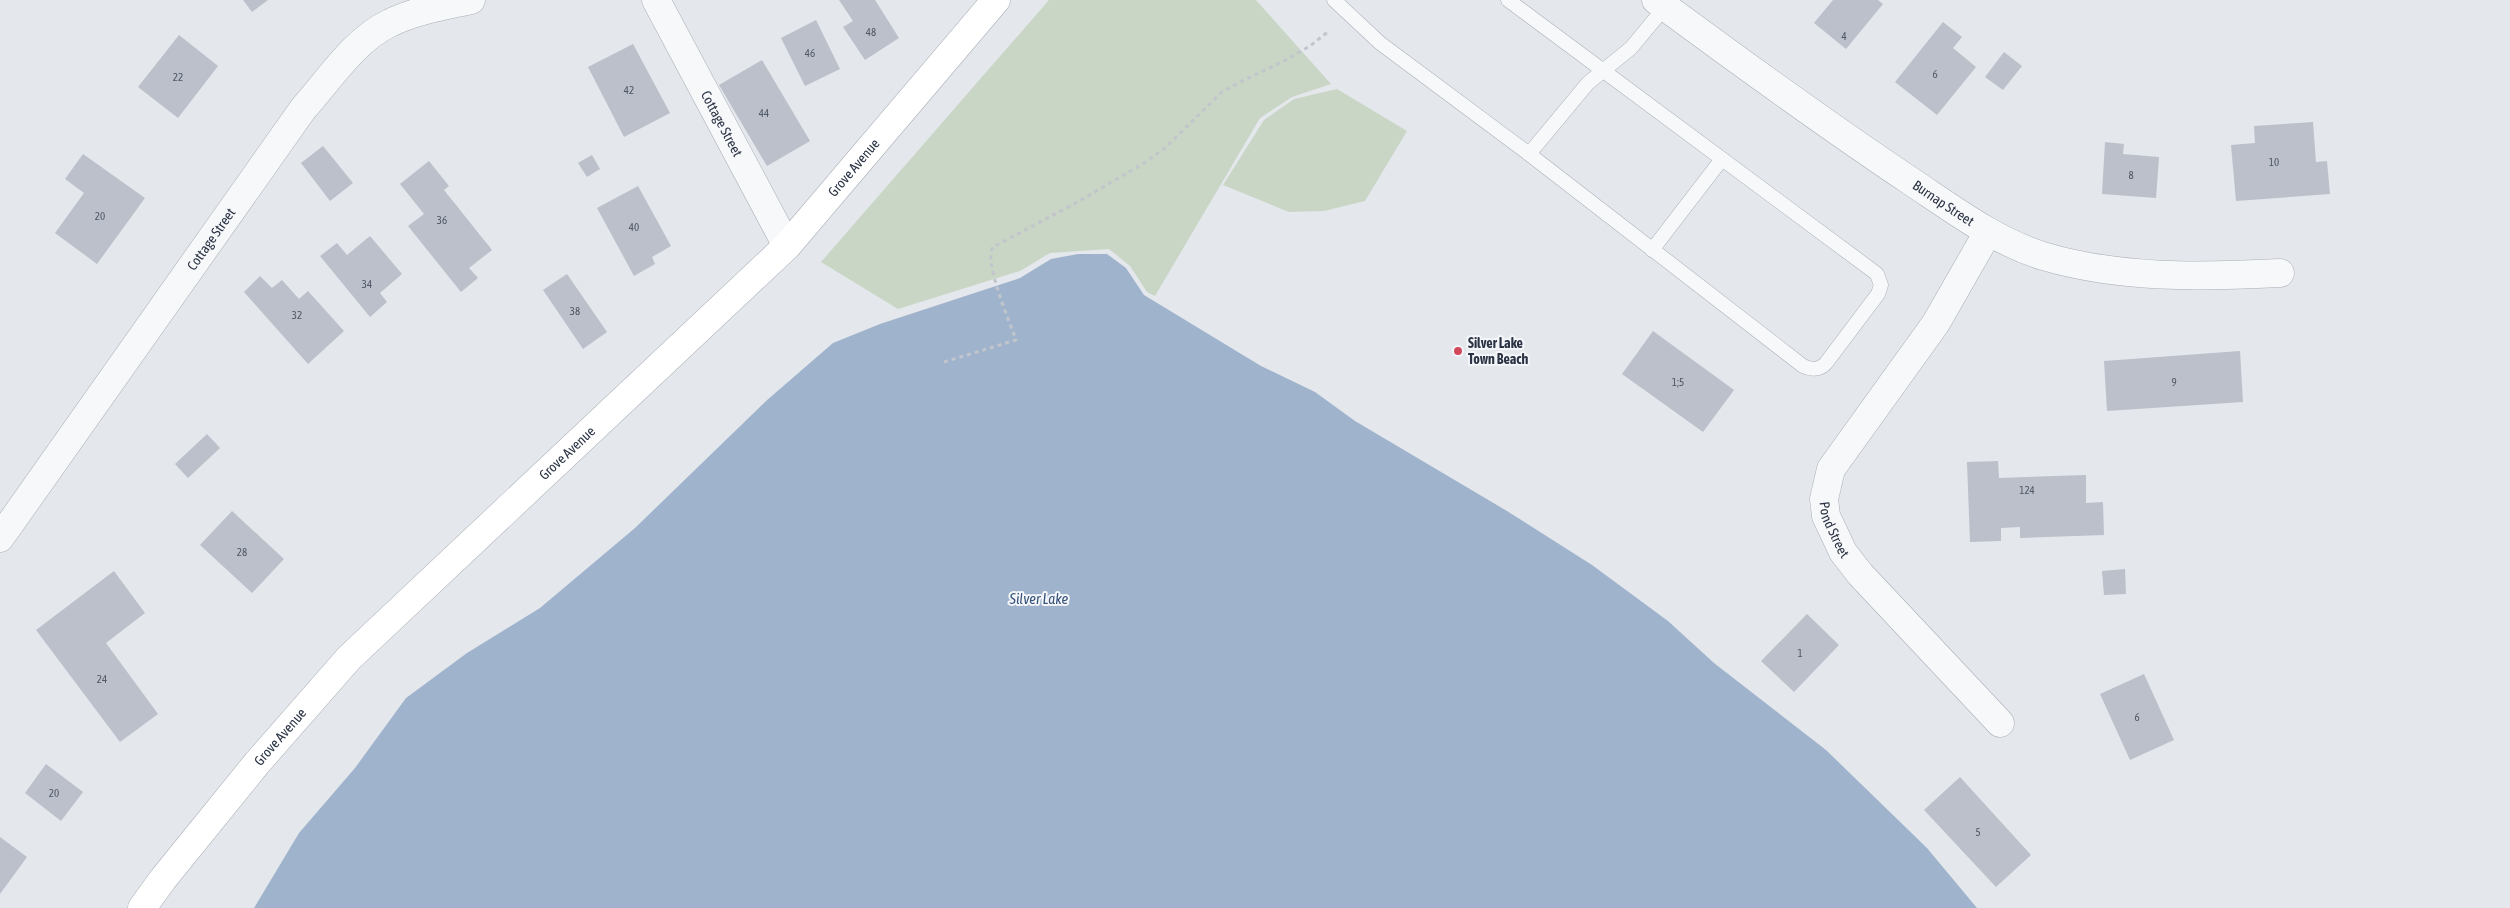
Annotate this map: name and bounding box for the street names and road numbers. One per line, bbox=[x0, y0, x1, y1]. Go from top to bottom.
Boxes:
street label: Cottage Street bbox=[698, 88, 746, 159]
street label: Grove Avenue bbox=[825, 135, 883, 200]
street label: Burnap Street bbox=[1910, 177, 1977, 229]
street label: Cottage Street bbox=[184, 205, 239, 273]
street label: Grove Avenue bbox=[536, 423, 598, 483]
street label: Pond Street bbox=[1816, 501, 1853, 561]
street label: Grove Avenue bbox=[251, 705, 309, 769]

